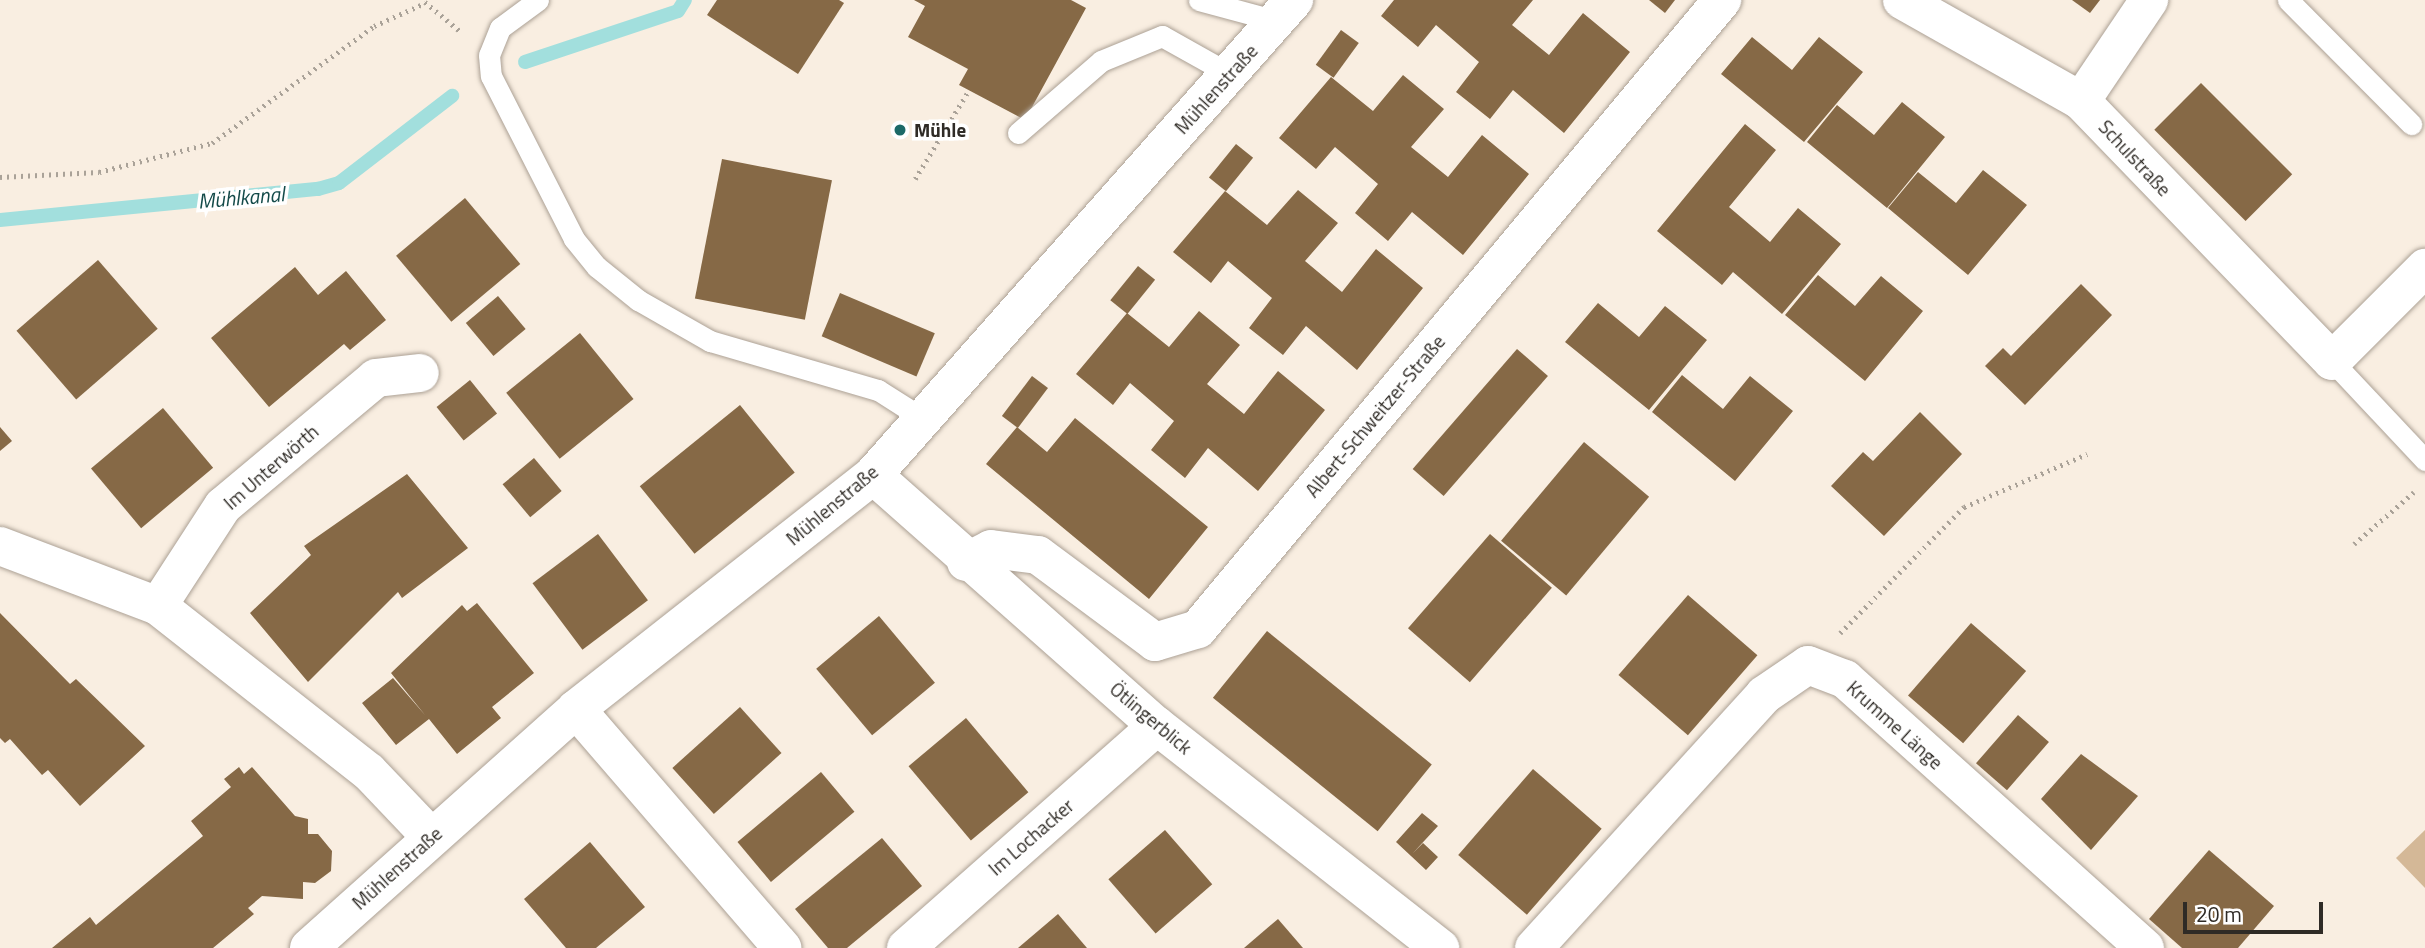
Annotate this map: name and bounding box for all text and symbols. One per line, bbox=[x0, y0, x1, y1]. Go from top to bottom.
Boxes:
street label: Mühlenstraße bbox=[1170, 40, 1262, 138]
street label: Schulstraße bbox=[2094, 115, 2176, 201]
place label: Mühle bbox=[914, 119, 966, 141]
marker: Mühle bbox=[892, 122, 908, 138]
water label: Mühlkanal bbox=[197, 181, 285, 213]
street label: Albert-Schweitzer-Straße bbox=[1301, 330, 1449, 502]
street label: Im Unterwörth bbox=[219, 420, 323, 514]
street label: Mühlenstraße bbox=[782, 460, 882, 550]
street label: Krumme Länge bbox=[1842, 676, 1948, 774]
street label: Ötlingerblick bbox=[1105, 677, 1197, 759]
street label: Im Lochacker bbox=[984, 794, 1078, 880]
street label: Mühlenstraße bbox=[348, 822, 446, 914]
scale bar bbox=[2187, 888, 2327, 932]
text: 20 m bbox=[2196, 898, 2242, 930]

